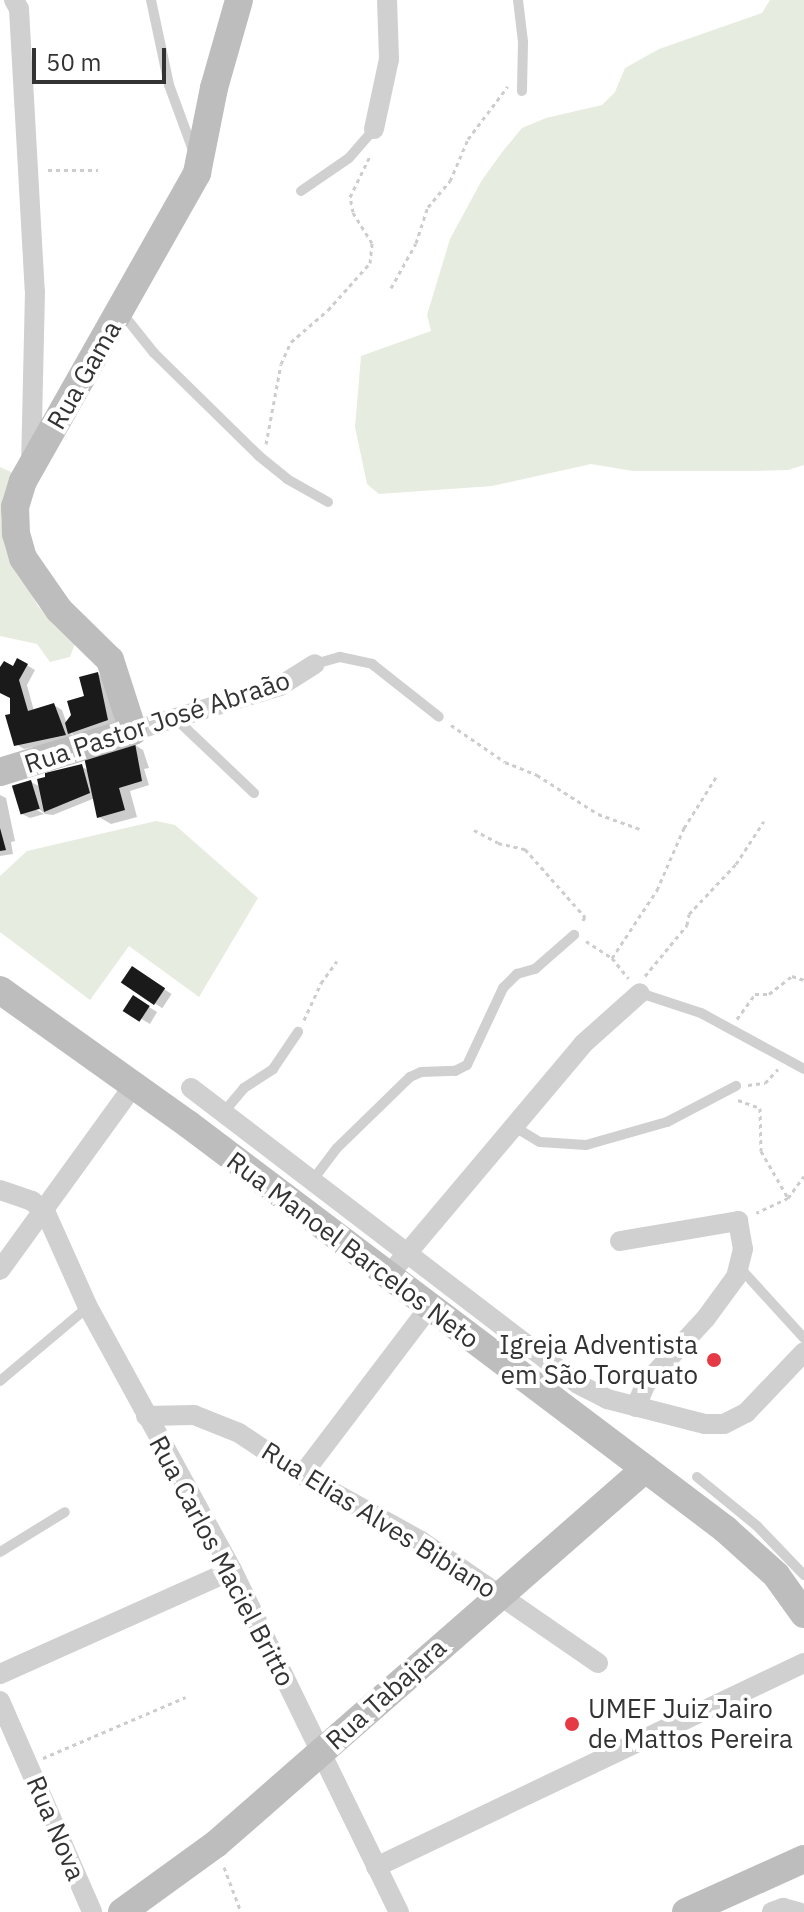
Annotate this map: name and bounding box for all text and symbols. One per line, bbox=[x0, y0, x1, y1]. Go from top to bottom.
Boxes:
scale bar bbox=[36, 32, 170, 82]
text: 50 m bbox=[46, 46, 101, 78]
street label: Rua Gama bbox=[40, 315, 128, 435]
street label: Rua Pastor José Abraão bbox=[20, 664, 294, 780]
street label: Rua Manoel Barcelos Neto bbox=[221, 1145, 485, 1355]
place label: Igreja Adventista em São Torquato bbox=[499, 1329, 698, 1390]
marker: Igreja Adventista em São Torquato bbox=[705, 1351, 723, 1369]
street label: Rua Carlos Maciel Britto bbox=[143, 1431, 301, 1691]
street label: Rua Elias Alves Bibiano bbox=[256, 1435, 502, 1605]
street label: Rua Tabajara bbox=[319, 1632, 453, 1756]
place label: UMEF Juiz Jairo de Mattos Pereira bbox=[588, 1693, 793, 1754]
marker: UMEF Juiz Jairo de Mattos Pereira bbox=[563, 1715, 581, 1733]
street label: Rua Nova bbox=[20, 1771, 92, 1885]

